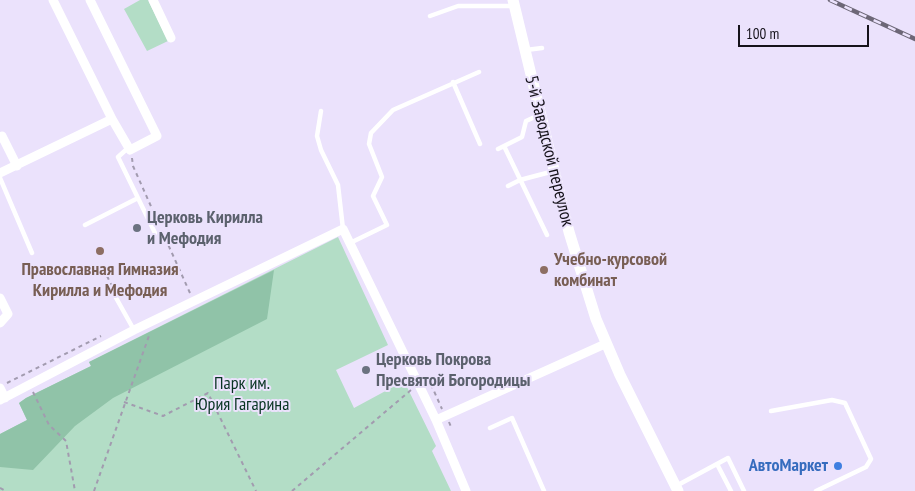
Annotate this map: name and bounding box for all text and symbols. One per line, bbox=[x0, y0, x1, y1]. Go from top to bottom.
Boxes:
scale bar bbox=[740, 15, 871, 47]
text: 100 m bbox=[746, 24, 779, 43]
street label: 5-й Заводской переулок bbox=[520, 73, 578, 229]
place label: Церковь Кирилла и Мефодия bbox=[147, 207, 263, 250]
marker: Церковь Кирилла и Мефодия bbox=[131, 222, 143, 234]
marker: Православная Гимназия Кирилла и Мефодия bbox=[94, 245, 106, 257]
place label: Учебно-курсовой комбинат bbox=[554, 249, 667, 292]
place label: Православная Гимназия Кирилла и Мефодия bbox=[21, 259, 179, 302]
marker: Учебно-курсовой комбинат bbox=[538, 264, 550, 276]
place label: Церковь Покрова Пресвятой Богородицы bbox=[376, 349, 530, 392]
marker: Церковь Покрова Пресвятой Богородицы bbox=[360, 364, 372, 376]
park label: Парк им. Юрия Гагарина bbox=[195, 373, 289, 416]
place label: АвтоМаркет bbox=[749, 455, 828, 477]
marker: АвтоМаркет bbox=[832, 460, 844, 472]

